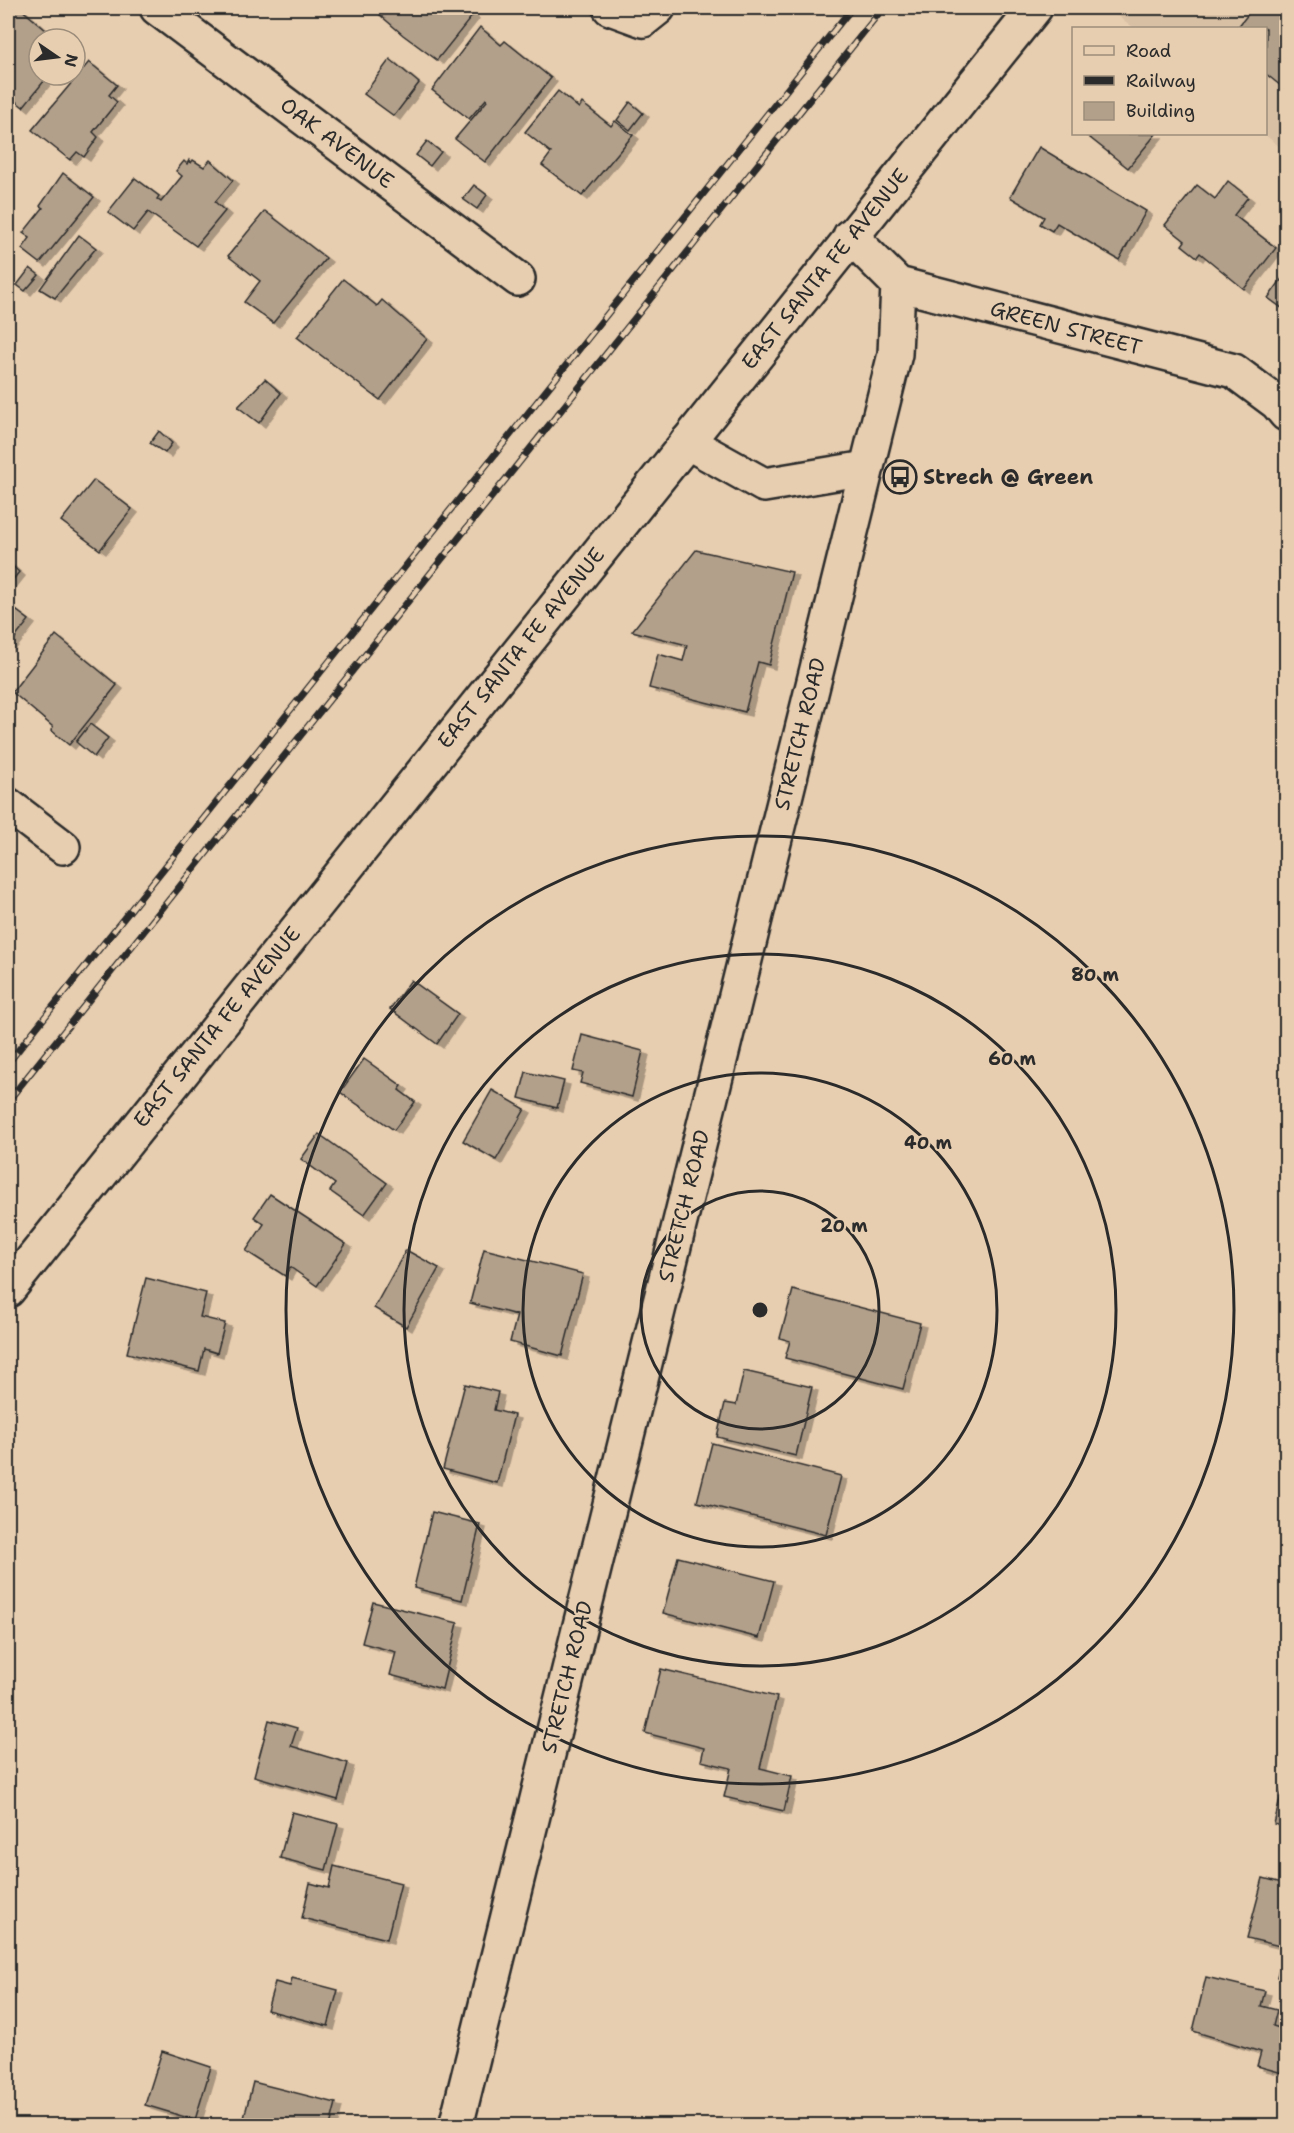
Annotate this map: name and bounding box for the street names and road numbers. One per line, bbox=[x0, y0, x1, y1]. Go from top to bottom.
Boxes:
street label: OAK AVENUE bbox=[274, 91, 400, 195]
street label: EAST SANTA FE AVENUE bbox=[735, 163, 915, 375]
street label: GREEN STREET bbox=[987, 294, 1145, 362]
street label: EAST SANTA FE AVENUE bbox=[431, 542, 611, 754]
street label: STRETCH ROAD bbox=[768, 655, 832, 813]
street label: EAST SANTA FE AVENUE bbox=[127, 921, 307, 1133]
street label: STRETCH ROAD bbox=[652, 1127, 716, 1285]
street label: STRETCH ROAD bbox=[535, 1598, 599, 1756]

